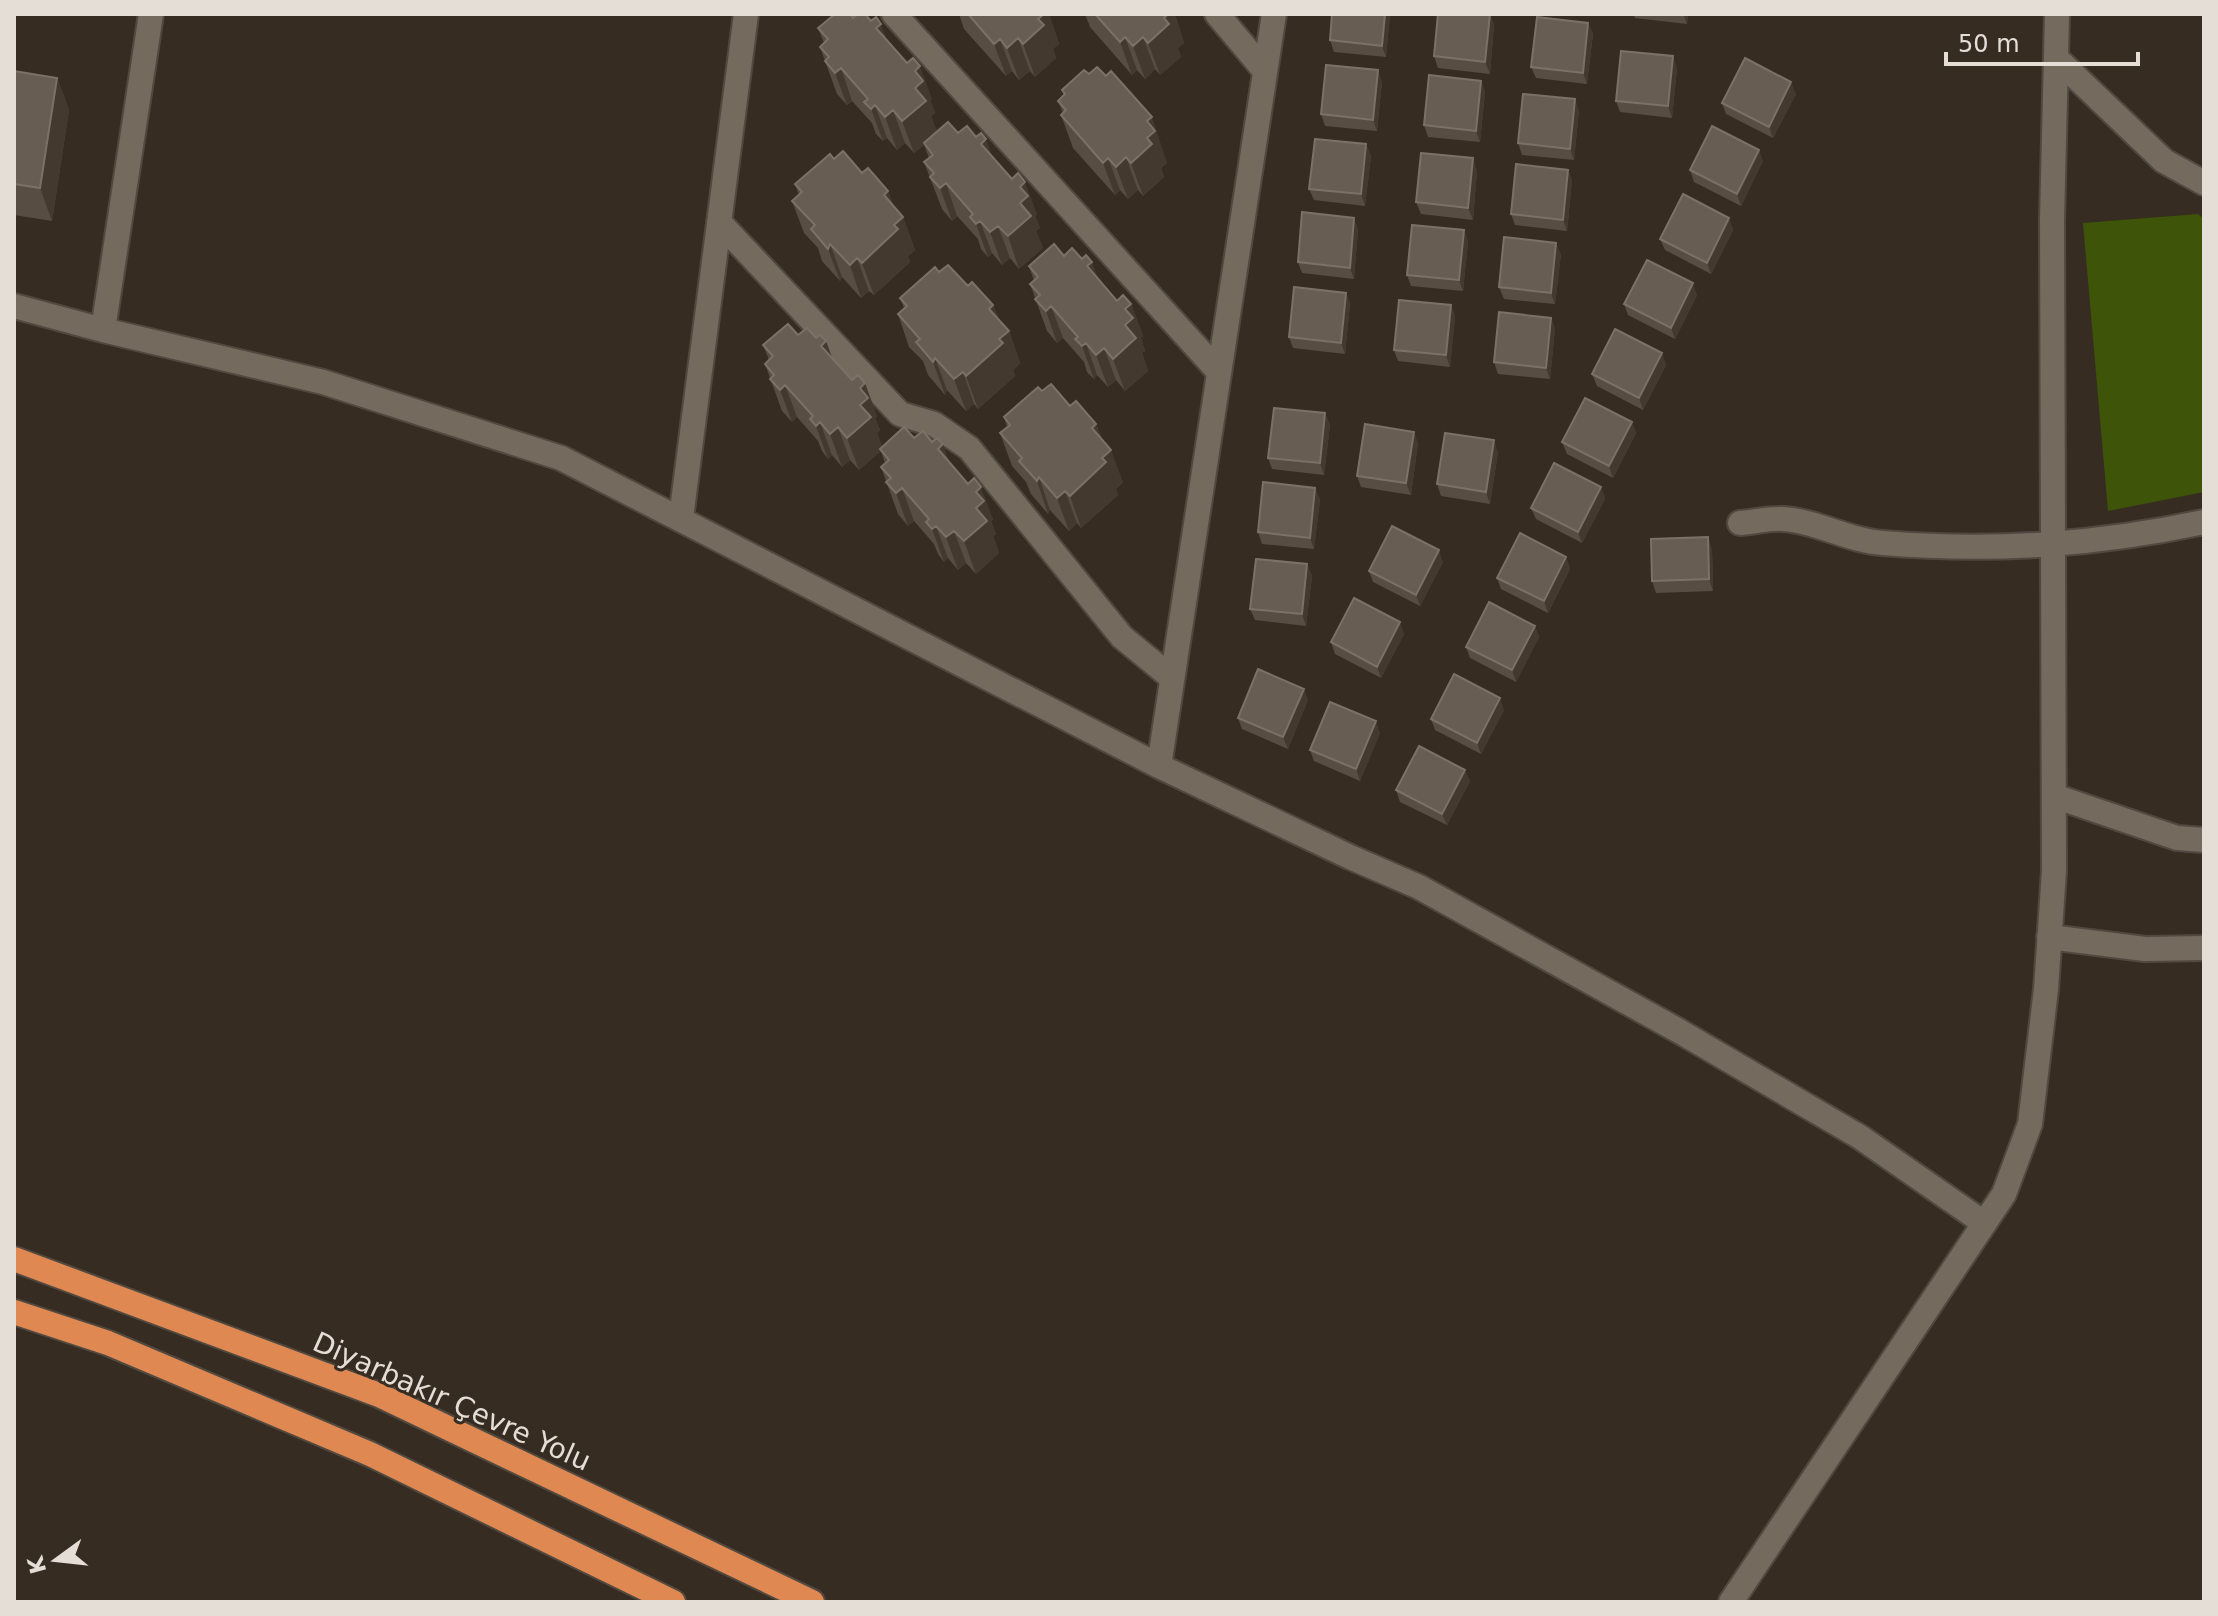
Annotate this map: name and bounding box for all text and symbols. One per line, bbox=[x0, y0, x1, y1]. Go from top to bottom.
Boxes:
scale bar bbox=[1946, 16, 2138, 66]
text: 50 m bbox=[1958, 30, 2020, 58]
street label: Diyarbakır Çevre Yolu bbox=[308, 1325, 596, 1478]
north arrow bbox=[16, 1520, 96, 1600]
text: K bbox=[23, 1553, 51, 1577]

